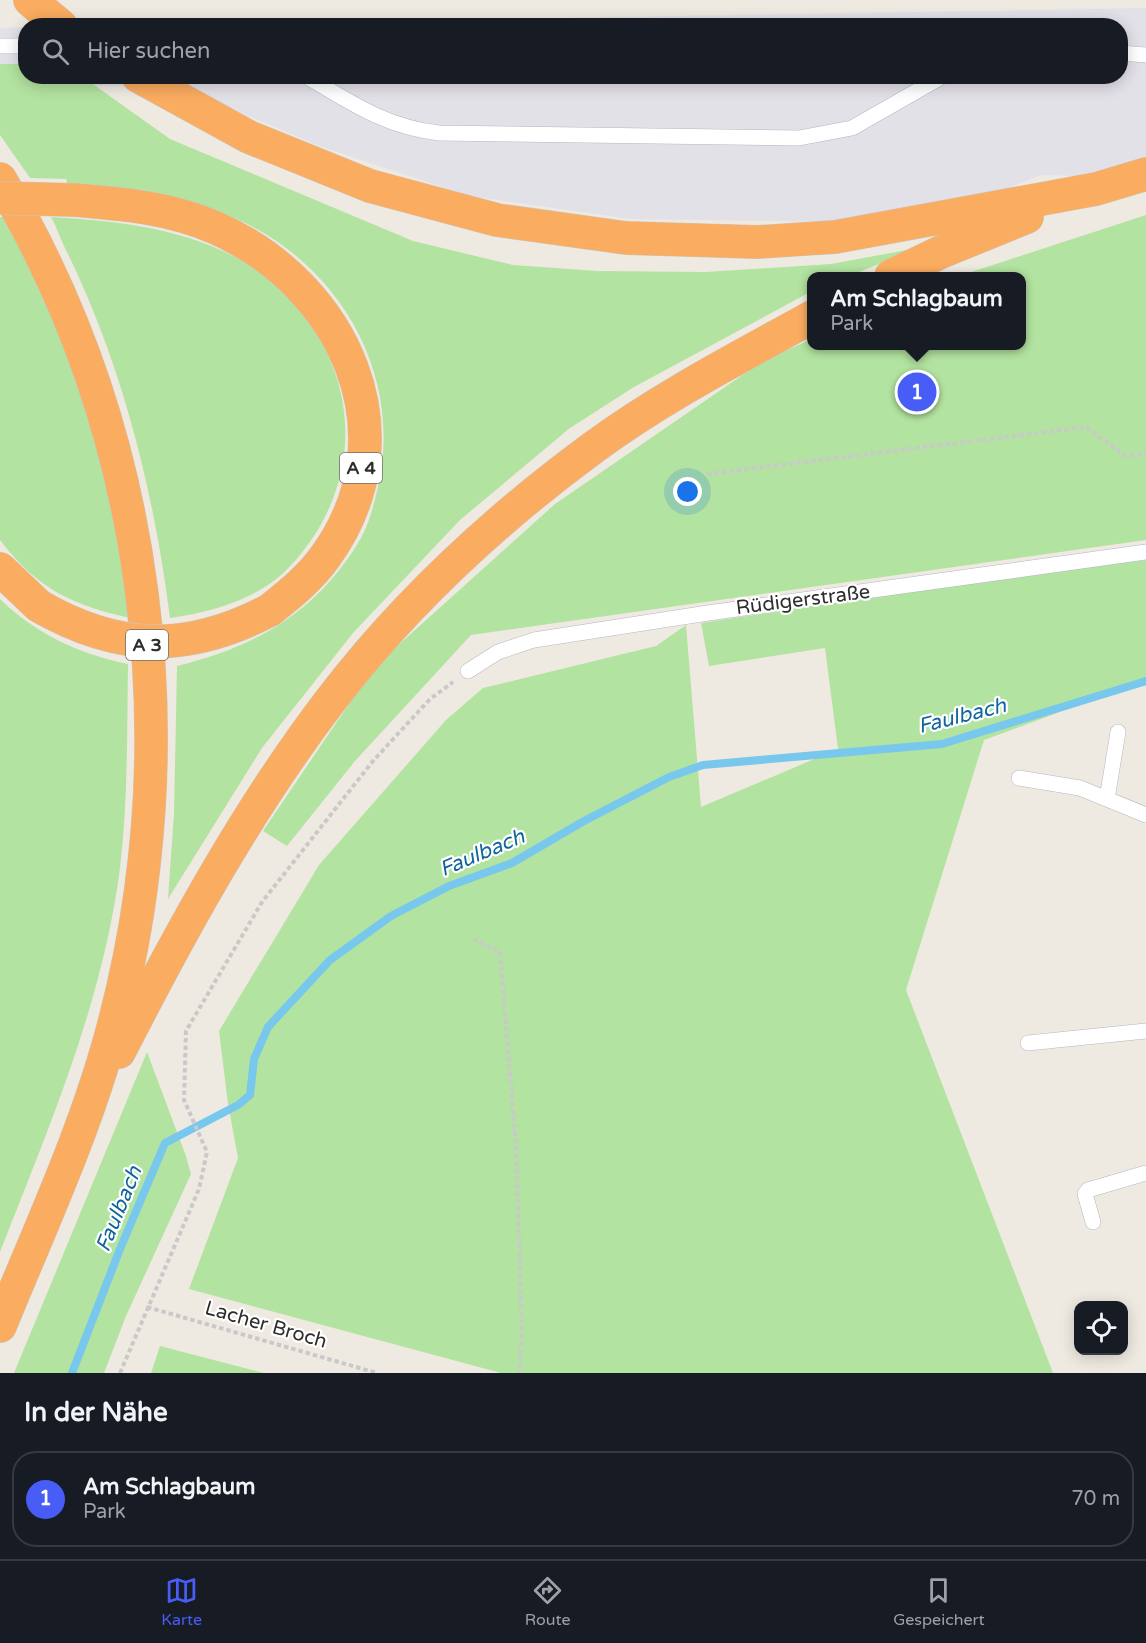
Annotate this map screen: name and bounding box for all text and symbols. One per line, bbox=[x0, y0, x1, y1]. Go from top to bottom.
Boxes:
search box bbox=[18, 18, 1128, 84]
icon: search bbox=[39, 35, 72, 68]
text: Hier suchen bbox=[87, 38, 210, 64]
popup bbox=[807, 272, 1026, 350]
text: Am Schlagbaum bbox=[830, 286, 1003, 312]
text: Park bbox=[830, 312, 873, 336]
pin: 1 bbox=[898, 370, 936, 414]
road number: A 4 bbox=[340, 453, 382, 483]
your location bbox=[673, 477, 702, 506]
street label: Rüdigerstraße bbox=[734, 580, 872, 620]
road number: A 3 bbox=[126, 630, 168, 660]
water label: Faulbach bbox=[915, 693, 1010, 739]
water label: Faulbach bbox=[436, 823, 529, 882]
water label: Faulbach bbox=[91, 1162, 148, 1255]
street label: Lacher Broch bbox=[202, 1296, 330, 1354]
map controls bbox=[1074, 1301, 1128, 1355]
button: locate bbox=[1074, 1301, 1128, 1355]
text: In der Nähe bbox=[24, 1397, 168, 1428]
text: Am Schlagbaum bbox=[83, 1474, 255, 1500]
text: 1 bbox=[39, 1487, 52, 1511]
text: 70 m bbox=[1071, 1487, 1120, 1511]
text: Park bbox=[83, 1500, 126, 1524]
tab: Karte bbox=[161, 1574, 202, 1630]
tab: Route bbox=[525, 1574, 571, 1630]
tab: Gespeichert bbox=[893, 1574, 985, 1630]

